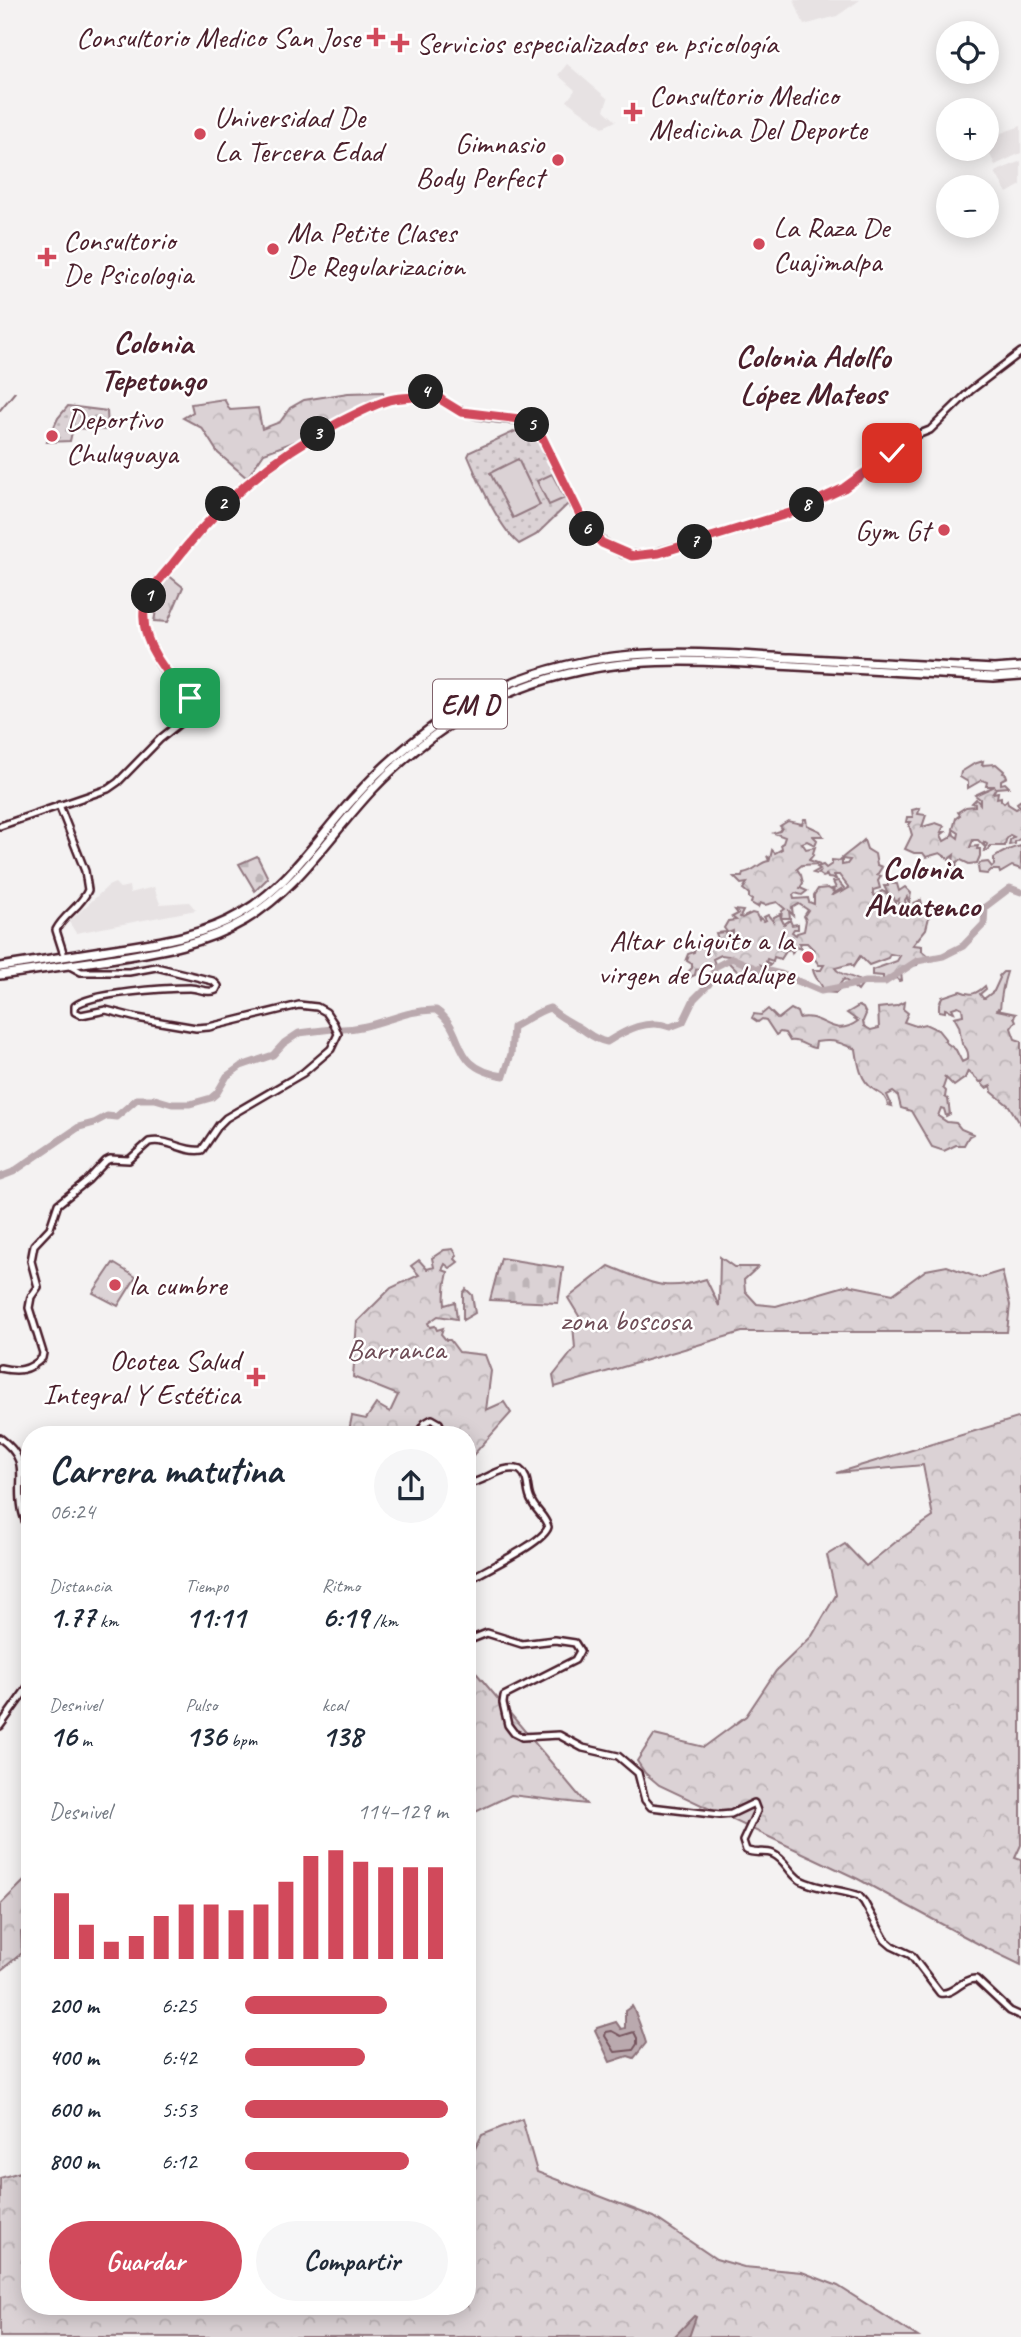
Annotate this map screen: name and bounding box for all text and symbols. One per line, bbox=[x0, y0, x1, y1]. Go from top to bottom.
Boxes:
place label: Consultorio Medico San Jose bbox=[76, 18, 362, 56]
map controls bbox=[936, 21, 999, 238]
button: locate bbox=[936, 21, 999, 84]
place label: Servicios especializados en psicología bbox=[416, 24, 780, 62]
marker: Consultorio Medico San Jose bbox=[366, 27, 386, 47]
marker: Servicios especializados en psicología bbox=[390, 33, 410, 53]
place label: Consultorio Medico Medicina Del Deporte bbox=[649, 76, 869, 148]
place label: Universidad De La Tercera Edad bbox=[214, 98, 387, 170]
button: + bbox=[936, 98, 999, 161]
marker: Consultorio Medico Medicina Del Deporte bbox=[623, 102, 643, 122]
place label: Gimnasio Body Perfect bbox=[415, 124, 548, 196]
marker: Universidad De La Tercera Edad bbox=[192, 126, 208, 142]
marker: Gimnasio Body Perfect bbox=[550, 152, 566, 168]
button: − bbox=[936, 175, 999, 238]
place label: La Raza De Cuajimalpa bbox=[773, 208, 891, 280]
place label: Ma Petite Clases De Regularizacion bbox=[287, 213, 466, 285]
place label: Consultorio De Psicologia bbox=[63, 221, 195, 293]
marker: La Raza De Cuajimalpa bbox=[751, 236, 767, 252]
marker: Ma Petite Clases De Regularizacion bbox=[265, 241, 281, 257]
marker: Consultorio De Psicologia bbox=[37, 247, 57, 267]
district label: Colonia Tepetongo bbox=[100, 322, 208, 400]
district label: Colonia Adolfo López Mateos bbox=[736, 336, 893, 414]
pin: 4 bbox=[408, 374, 444, 410]
text: 4 bbox=[421, 379, 430, 403]
place label: Deportivo Chuluguaya bbox=[66, 400, 180, 472]
pin: 5 bbox=[514, 408, 550, 442]
text: 5 bbox=[527, 412, 536, 436]
pin: 3 bbox=[300, 416, 336, 452]
text: 3 bbox=[313, 421, 322, 445]
pin bbox=[862, 423, 922, 483]
marker: Deportivo Chuluguaya bbox=[44, 428, 60, 444]
icon: check bbox=[873, 434, 911, 472]
pin: 2 bbox=[206, 486, 241, 522]
pin: 8 bbox=[790, 488, 824, 522]
text: 2 bbox=[218, 491, 227, 515]
text: 8 bbox=[802, 492, 811, 516]
place label: Gym Gt bbox=[855, 511, 934, 549]
pin: 6 bbox=[570, 512, 604, 546]
text: 6 bbox=[582, 516, 591, 540]
marker: Gym Gt bbox=[936, 522, 952, 538]
pin: 7 bbox=[678, 524, 712, 560]
text: 7 bbox=[690, 529, 699, 553]
pin: 1 bbox=[132, 578, 166, 614]
text: 1 bbox=[144, 583, 153, 607]
pin bbox=[160, 668, 220, 728]
icon: arrive bbox=[171, 679, 209, 717]
road number: EM D bbox=[433, 680, 507, 728]
district label: Colonia Ahuatenco bbox=[864, 848, 982, 926]
place label: Altar chiquito a la virgen de Guadalupe bbox=[598, 921, 796, 993]
marker: Altar chiquito a la virgen de Guadalupe bbox=[800, 949, 816, 965]
place label: la cumbre bbox=[129, 1266, 229, 1304]
marker: la cumbre bbox=[107, 1277, 123, 1293]
park label: zona boscosa bbox=[561, 1301, 693, 1339]
park label: Barranca bbox=[347, 1330, 448, 1368]
place label: Ocotea Salud Integral Y Estética bbox=[43, 1341, 244, 1413]
marker: Ocotea Salud Integral Y Estética bbox=[246, 1367, 266, 1387]
text: Carrera matutina bbox=[49, 1447, 283, 1494]
button: share bbox=[374, 1449, 448, 1523]
text: 06:24 bbox=[49, 1497, 95, 1526]
text: Distancia bbox=[49, 1574, 111, 1598]
text: Tiempo bbox=[185, 1574, 228, 1598]
text: Ritmo bbox=[322, 1574, 360, 1598]
text: 1.77 bbox=[49, 1598, 95, 1636]
text: 11:11 bbox=[185, 1598, 245, 1636]
text: 6:19 bbox=[322, 1598, 368, 1636]
text: km bbox=[95, 1609, 118, 1633]
text: /km bbox=[368, 1609, 398, 1633]
text: Desnivel bbox=[49, 1693, 101, 1717]
text: Pulso bbox=[185, 1693, 217, 1717]
text: kcal bbox=[322, 1693, 347, 1717]
text: 16 bbox=[49, 1717, 77, 1755]
text: 136 bbox=[185, 1717, 226, 1755]
text: 138 bbox=[322, 1717, 362, 1755]
text: m bbox=[77, 1728, 92, 1752]
text: bpm bbox=[226, 1728, 257, 1752]
text: Desnivel bbox=[49, 1797, 111, 1826]
text: 114–129 m bbox=[357, 1797, 448, 1826]
text: 200 m bbox=[49, 1991, 99, 2020]
text: 6:25 bbox=[161, 1991, 197, 2020]
text: 400 m bbox=[49, 2043, 99, 2072]
text: 6:42 bbox=[161, 2043, 197, 2072]
text: 600 m bbox=[49, 2095, 99, 2124]
text: 5:53 bbox=[161, 2095, 197, 2124]
text: 800 m bbox=[49, 2147, 99, 2176]
text: 6:12 bbox=[161, 2147, 197, 2176]
button: Guardar bbox=[49, 2221, 242, 2301]
button: Compartir bbox=[256, 2221, 448, 2301]

